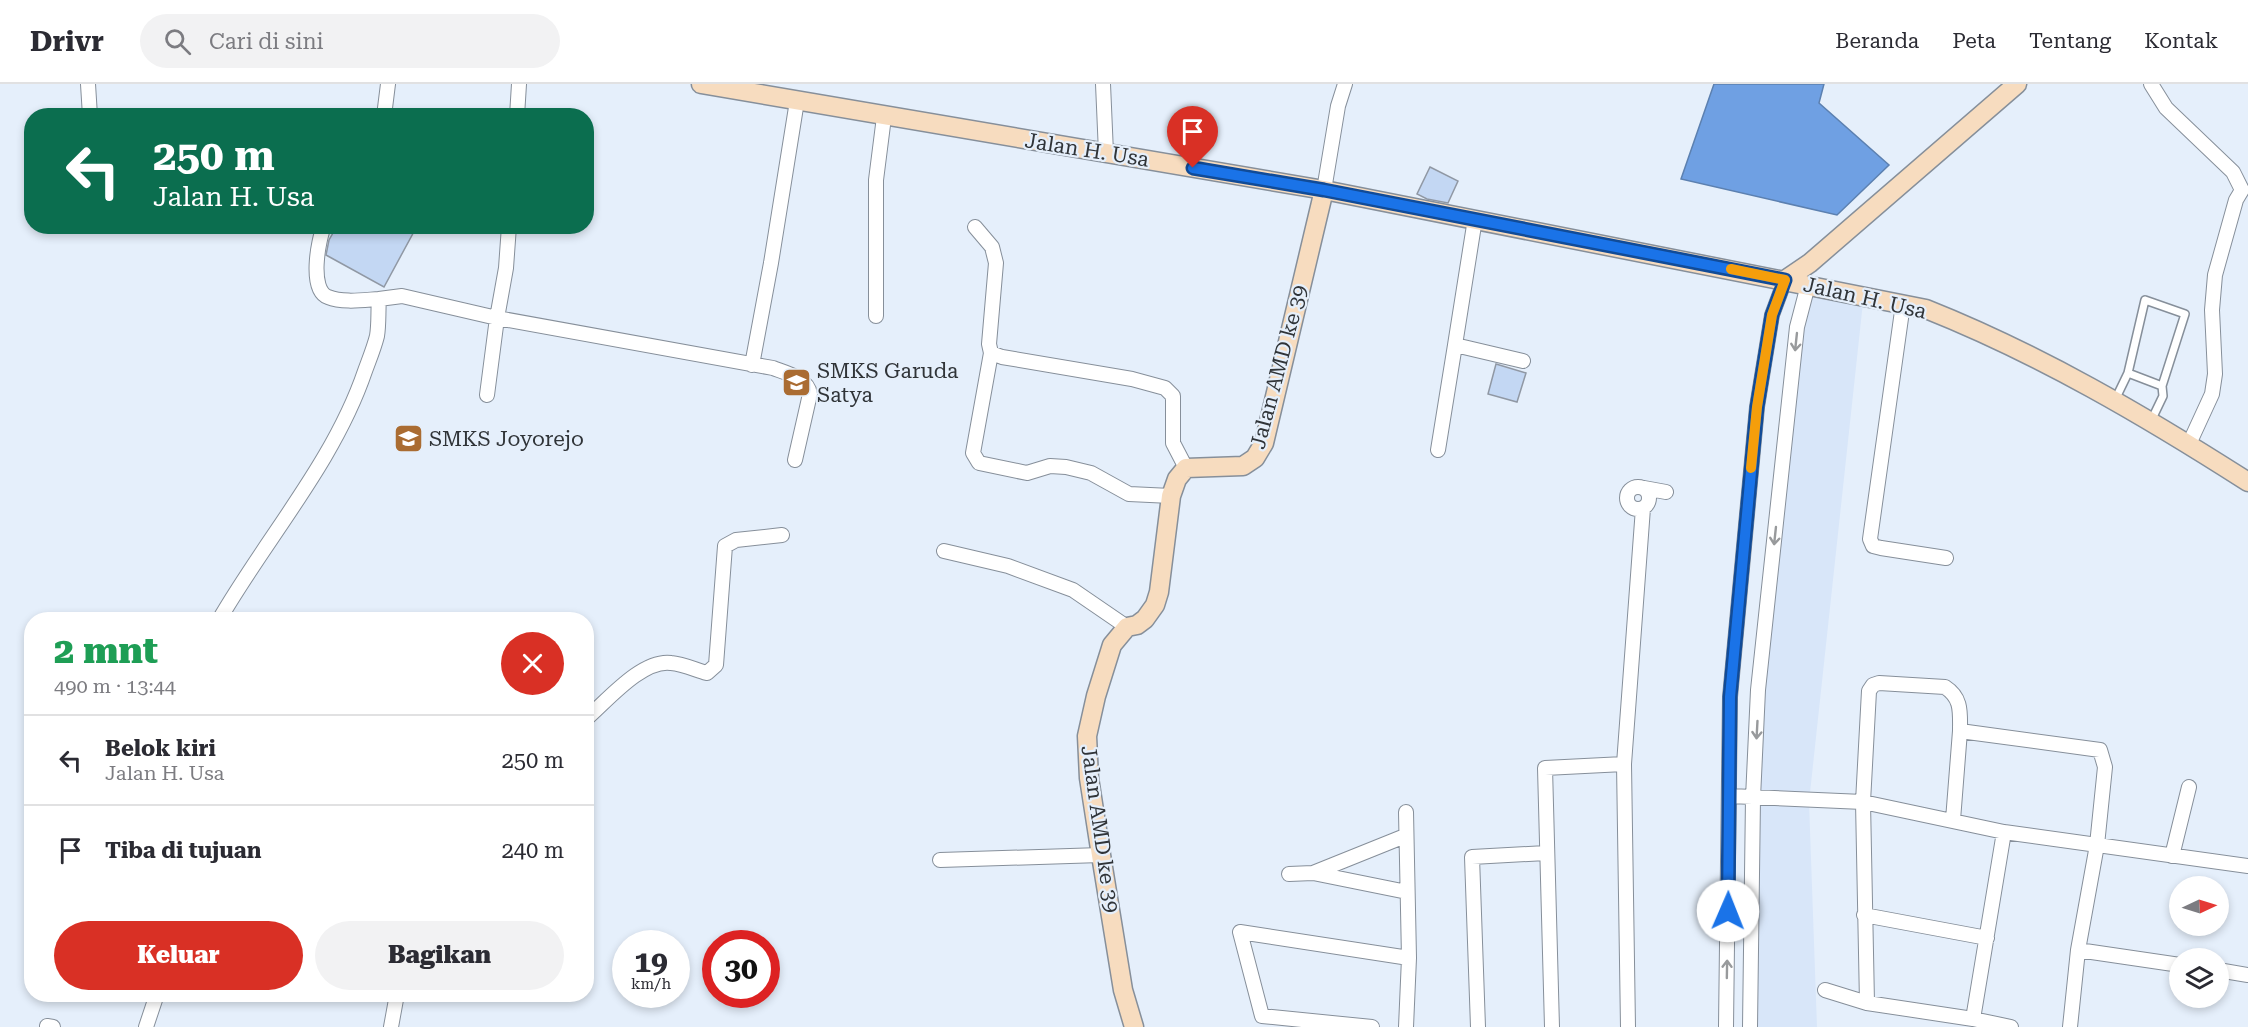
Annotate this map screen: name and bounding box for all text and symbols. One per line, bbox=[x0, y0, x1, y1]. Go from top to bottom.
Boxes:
search box bbox=[140, 14, 560, 68]
text: Drivr bbox=[30, 25, 104, 58]
icon: search bbox=[161, 25, 194, 58]
text: Cari di sini bbox=[209, 29, 324, 54]
text: Beranda bbox=[1835, 29, 1919, 53]
text: Peta bbox=[1952, 29, 1996, 53]
text: Tentang bbox=[2029, 29, 2111, 53]
text: Kontak bbox=[2144, 29, 2218, 53]
pin bbox=[1167, 106, 1218, 168]
icon: arrive bbox=[1176, 115, 1209, 148]
street label: Jalan H. Usa bbox=[1023, 128, 1151, 172]
text: 250 m bbox=[153, 131, 275, 180]
icon: left bbox=[54, 132, 132, 210]
text: Jalan H. Usa bbox=[153, 181, 314, 213]
street label: Jalan H. Usa bbox=[1801, 272, 1929, 324]
street label: Jalan AMD ke 39 bbox=[1246, 282, 1312, 452]
one-way arrow bbox=[1790, 331, 1801, 351]
place label: SMKS Garuda Satya bbox=[817, 359, 959, 407]
school or university icon: SMKS Garuda Satya bbox=[780, 367, 812, 399]
school or university icon: SMKS Joyorejo bbox=[392, 423, 424, 455]
place label: SMKS Joyorejo bbox=[429, 427, 584, 451]
one-way arrow bbox=[1769, 525, 1780, 545]
text: 2 mnt bbox=[54, 630, 158, 672]
button: close bbox=[501, 632, 564, 695]
text: 490 m · 13:44 bbox=[54, 674, 176, 698]
one-way arrow bbox=[1751, 719, 1762, 739]
text: Belok kiri bbox=[105, 736, 216, 761]
icon: left bbox=[54, 744, 87, 777]
street label: Jalan AMD ke 39 bbox=[1076, 744, 1124, 914]
text: 250 m bbox=[501, 748, 564, 773]
text: Jalan H. Usa bbox=[105, 761, 224, 785]
icon: arrive bbox=[54, 834, 87, 867]
text: Tiba di tujuan bbox=[105, 838, 261, 863]
text: 240 m bbox=[501, 838, 564, 863]
north arrow bbox=[2169, 876, 2229, 936]
map controls bbox=[2169, 876, 2229, 1008]
position arrow bbox=[1696, 879, 1760, 943]
button: Keluar bbox=[54, 921, 303, 990]
button: Bagikan bbox=[315, 921, 564, 990]
speed limit sign: 30 bbox=[702, 930, 780, 1008]
text: 19 bbox=[634, 944, 668, 979]
button: layers bbox=[2169, 948, 2229, 1008]
one-way arrow bbox=[1721, 959, 1733, 979]
text: km/h bbox=[631, 975, 671, 993]

